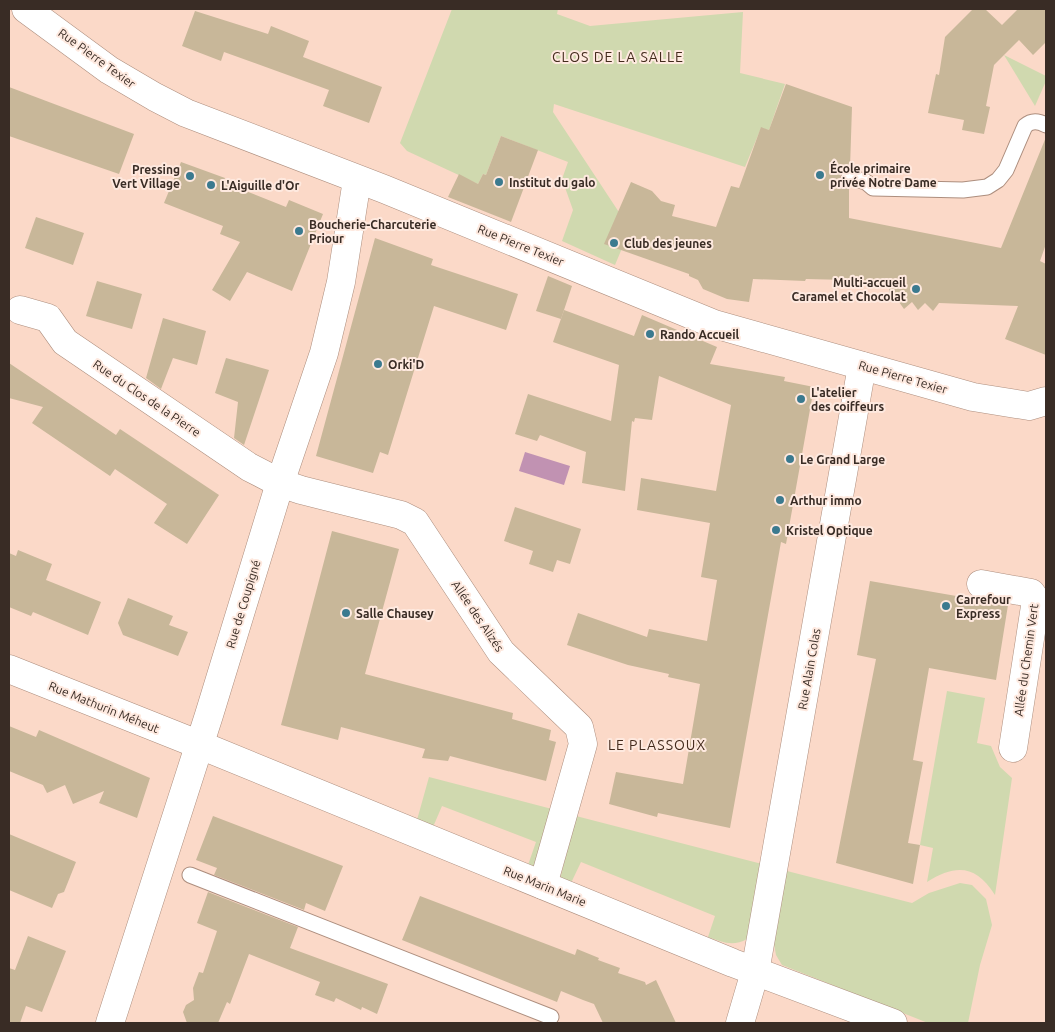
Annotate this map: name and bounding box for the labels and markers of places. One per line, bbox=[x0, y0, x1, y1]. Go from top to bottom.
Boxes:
place label: École primaire privée Notre Dame bbox=[830, 160, 937, 189]
place label: Pressing Vert Village bbox=[112, 163, 180, 190]
marker: École primaire privée Notre Dame bbox=[814, 169, 826, 181]
marker: Pressing Vert Village bbox=[184, 170, 196, 182]
marker: Institut du galo bbox=[493, 176, 505, 188]
place label: Institut du galo bbox=[509, 176, 596, 189]
marker: L'Aiguille d'Or bbox=[205, 179, 217, 191]
place label: L'Aiguille d'Or bbox=[221, 179, 299, 192]
place label: Boucherie-Charcuterie Priour bbox=[309, 218, 436, 245]
marker: Boucherie-Charcuterie Priour bbox=[293, 225, 305, 237]
marker: Club des jeunes bbox=[608, 237, 620, 249]
place label: Club des jeunes bbox=[624, 237, 712, 250]
place label: Multi-accueil Caramel et Chocolat bbox=[791, 276, 906, 303]
marker: Multi-accueil Caramel et Chocolat bbox=[910, 283, 922, 295]
marker: Rando Accueil bbox=[644, 328, 656, 340]
place label: Rando Accueil bbox=[660, 328, 740, 341]
marker: Orki'D bbox=[372, 358, 384, 370]
place label: Orki'D bbox=[388, 358, 424, 371]
place label: L'atelier des coiffeurs bbox=[811, 386, 885, 413]
marker: L'atelier des coiffeurs bbox=[795, 393, 807, 405]
marker: Le Grand Large bbox=[784, 453, 796, 465]
place label: Le Grand Large bbox=[800, 453, 885, 466]
marker: Arthur immo bbox=[774, 494, 786, 506]
place label: Arthur immo bbox=[790, 494, 862, 507]
marker: Kristel Optique bbox=[770, 524, 782, 536]
place label: Kristel Optique bbox=[786, 524, 873, 537]
place label: Carrefour Express bbox=[956, 593, 1011, 620]
marker: Carrefour Express bbox=[940, 600, 952, 612]
marker: Salle Chausey bbox=[340, 607, 352, 619]
place label: Salle Chausey bbox=[356, 607, 434, 620]

